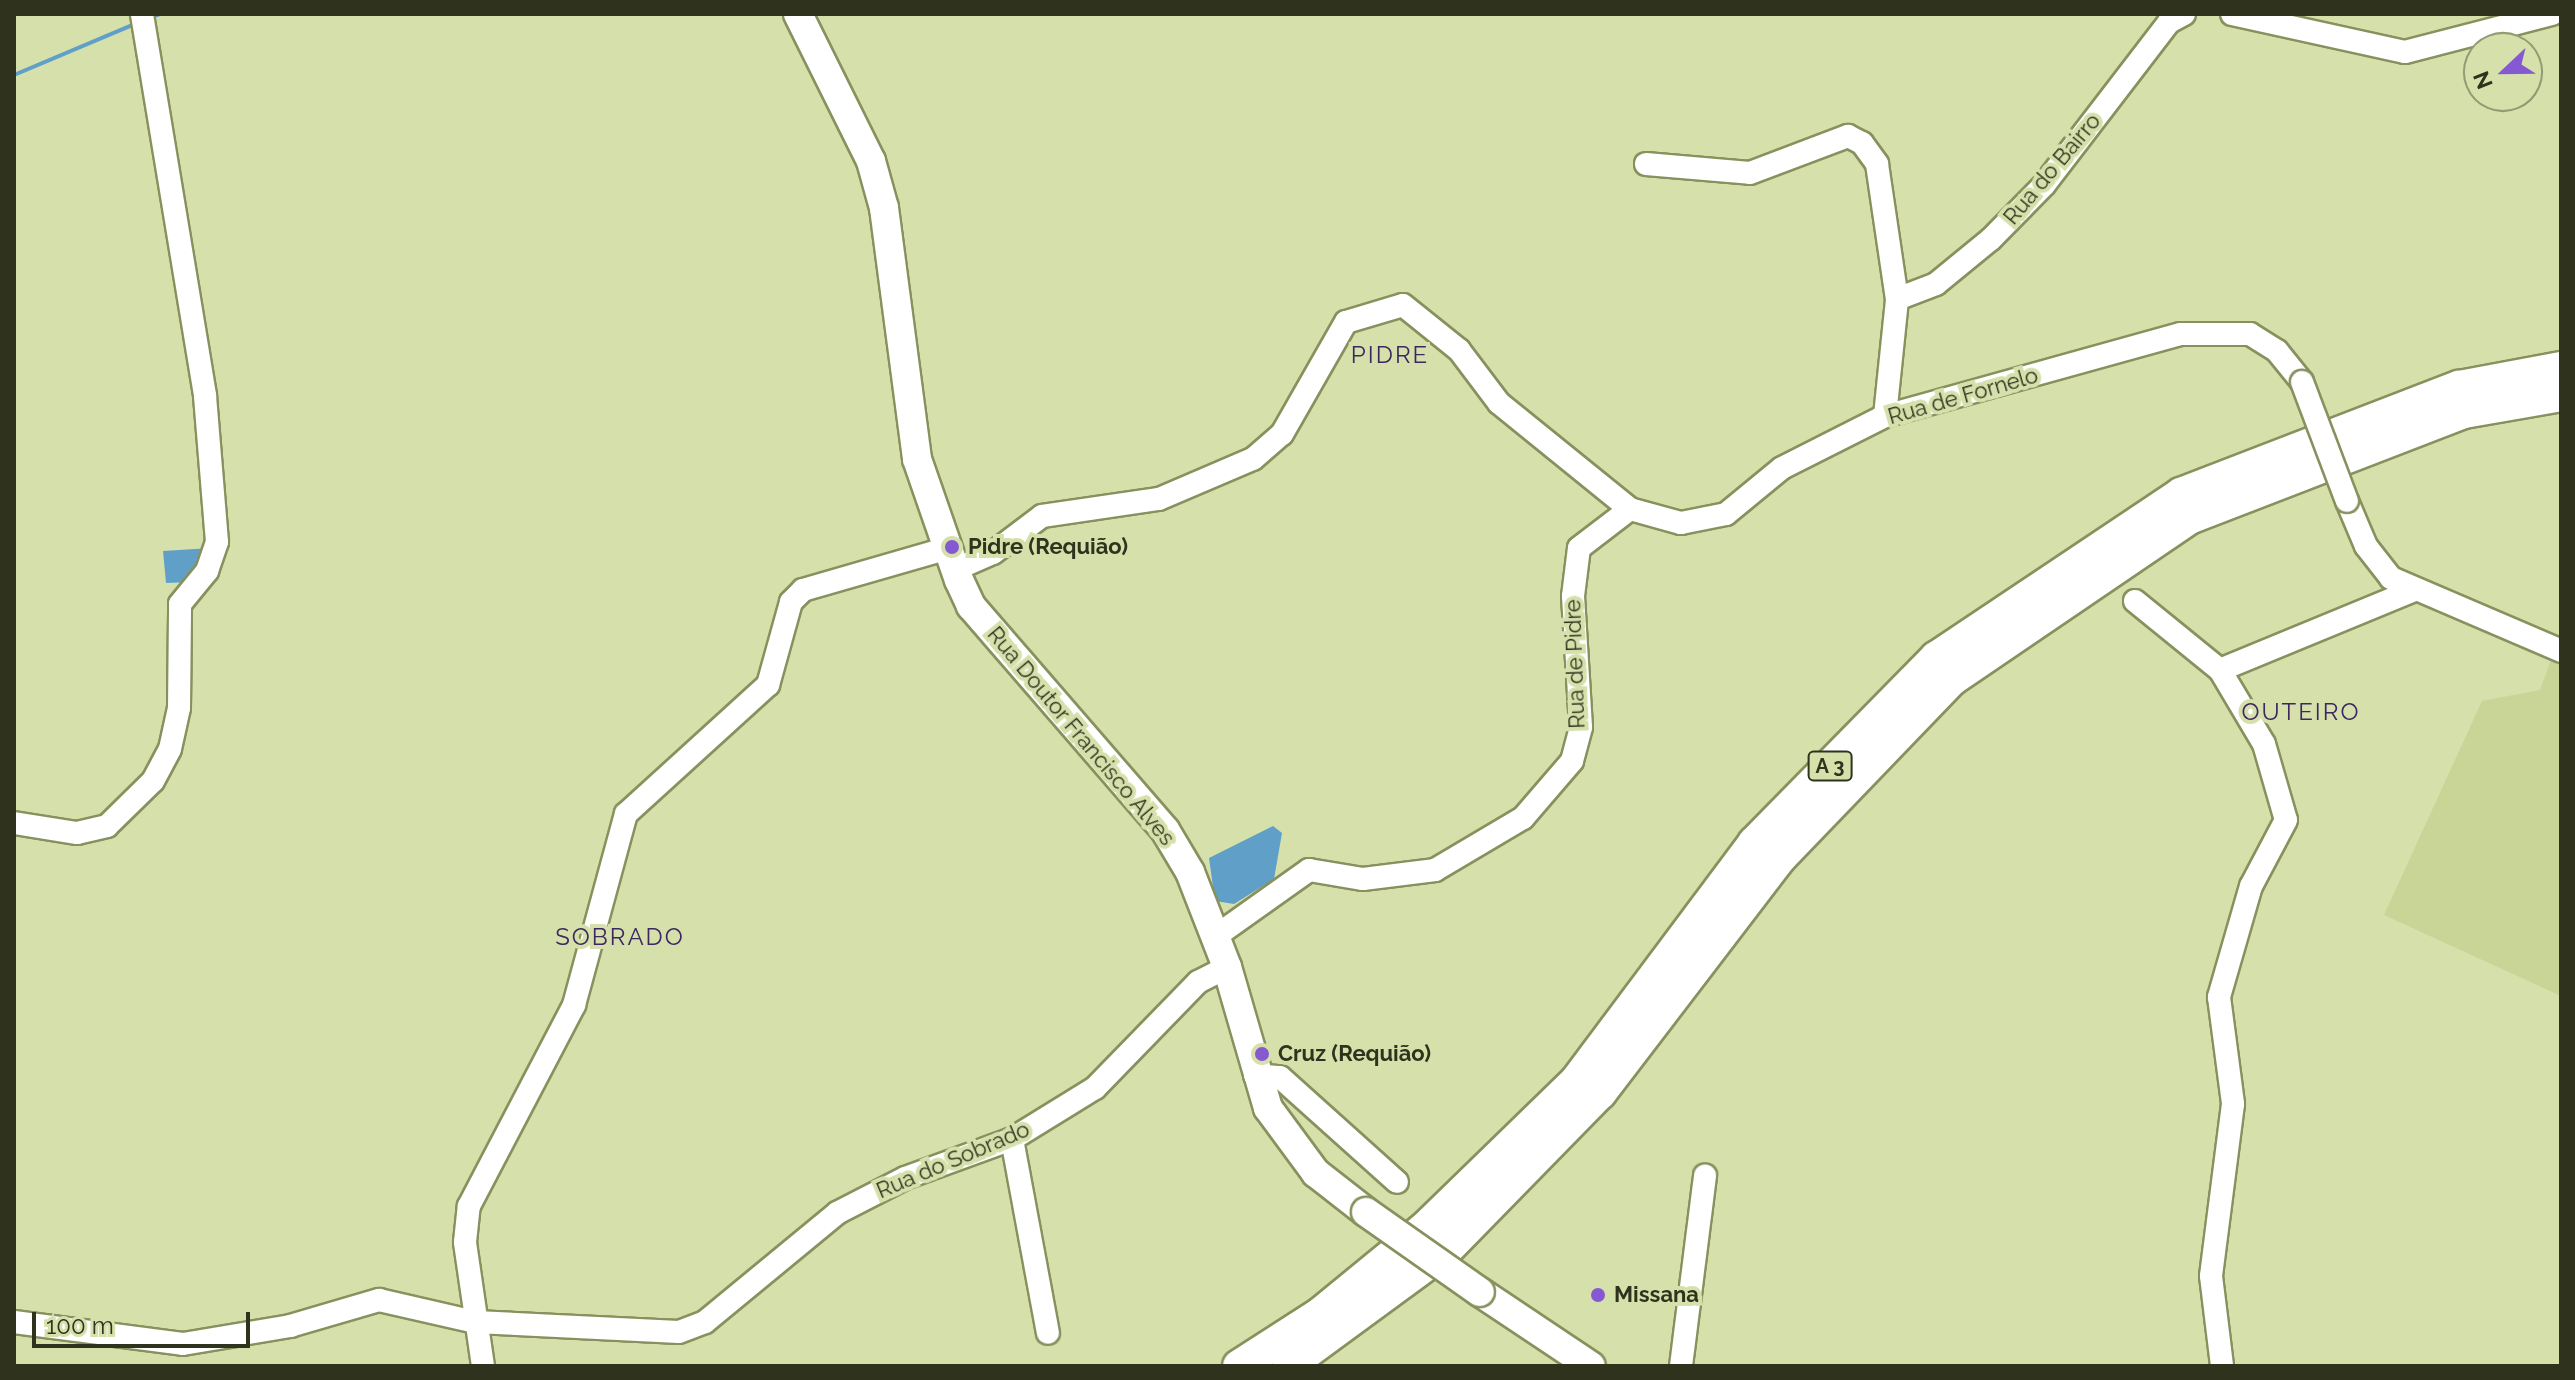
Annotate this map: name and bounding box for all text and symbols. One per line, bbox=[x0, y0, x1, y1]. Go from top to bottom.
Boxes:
north arrow bbox=[2463, 32, 2543, 112]
text: N bbox=[2467, 68, 2498, 93]
street label: Rua do Bairro bbox=[1998, 108, 2106, 230]
district label: PIDRE bbox=[1351, 341, 1429, 369]
street label: Rua de Fornelo bbox=[1885, 362, 2041, 430]
place label: Pidre (Requião) bbox=[968, 534, 1128, 560]
marker: Pidre (Requião) bbox=[943, 538, 961, 556]
street label: Rua de Pidre bbox=[1560, 599, 1590, 729]
street label: Rua Doutor Francisco Alves bbox=[981, 621, 1181, 851]
district label: OUTEIRO bbox=[2241, 698, 2361, 726]
road number: A 3 bbox=[1806, 750, 1854, 782]
district label: SOBRADO bbox=[555, 923, 685, 951]
place label: Cruz (Requião) bbox=[1278, 1041, 1431, 1067]
marker: Cruz (Requião) bbox=[1253, 1045, 1271, 1063]
street label: Rua do Sobrado bbox=[872, 1116, 1034, 1204]
place label: Missana bbox=[1614, 1282, 1699, 1308]
marker: Missana bbox=[1589, 1286, 1607, 1304]
scale bar bbox=[36, 1296, 254, 1346]
text: 100 m bbox=[46, 1311, 114, 1340]

